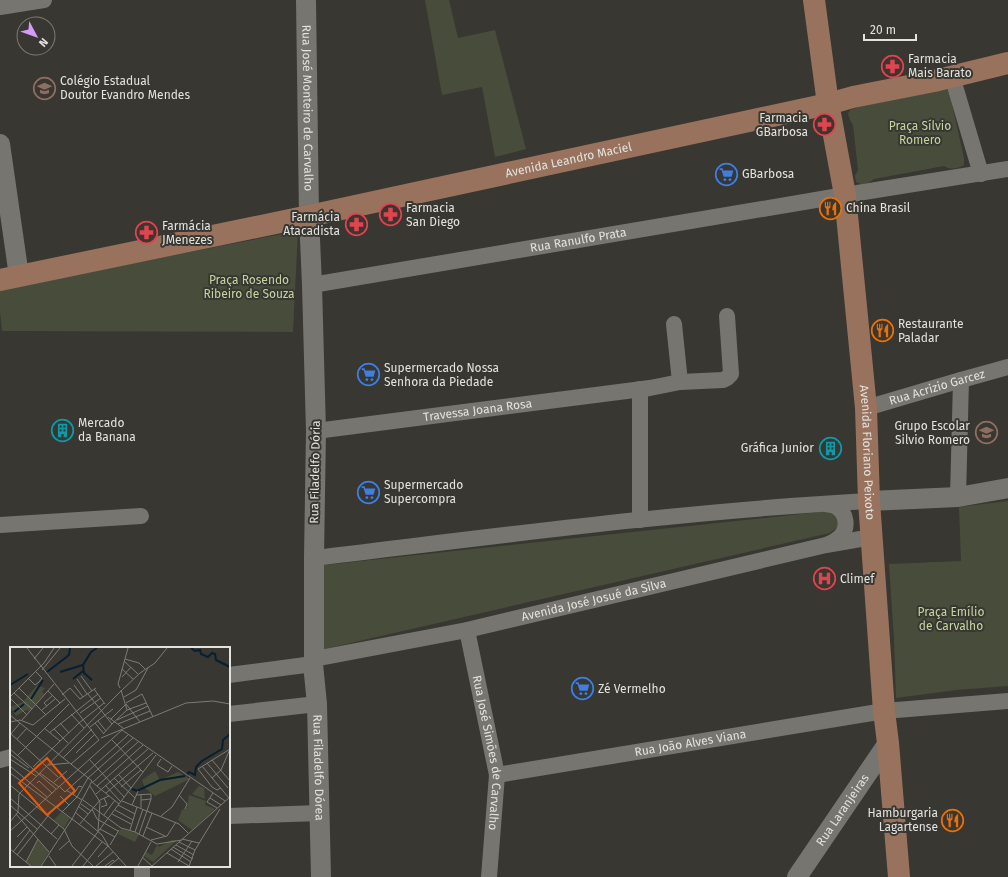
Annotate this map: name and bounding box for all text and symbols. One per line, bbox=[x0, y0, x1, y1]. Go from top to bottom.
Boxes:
north arrow bbox=[16, 16, 56, 56]
scale bar bbox=[864, 16, 916, 42]
text: 20 m bbox=[870, 23, 896, 37]
street label: Rua José Monteiro de Carvalho bbox=[299, 25, 316, 191]
text: N bbox=[36, 35, 50, 49]
place label: Farmacia Mais Barato bbox=[908, 52, 972, 80]
pharmacy icon: Farmacia Mais Barato bbox=[880, 53, 906, 79]
place label: Colégio Estadual Doutor Evandro Mendes bbox=[60, 74, 190, 102]
school or university icon: Colégio Estadual Doutor Evandro Mendes bbox=[31, 75, 57, 101]
place label: Farmacia GBarbosa bbox=[756, 111, 808, 139]
pharmacy icon: Farmacia GBarbosa bbox=[811, 112, 837, 138]
park label: Praça Sílvio Romero bbox=[889, 119, 951, 147]
street label: Avenida Leandro Maciel bbox=[504, 139, 633, 180]
supermarket icon: GBarbosa bbox=[714, 161, 740, 187]
place label: GBarbosa bbox=[742, 167, 794, 181]
restaurant icon: China Brasil bbox=[818, 195, 844, 221]
place label: Farmacia San Diego bbox=[406, 201, 460, 229]
place label: China Brasil bbox=[846, 201, 911, 215]
pharmacy icon: Farmacia San Diego bbox=[377, 202, 403, 228]
place label: Farmácia Atacadista bbox=[283, 210, 340, 238]
pharmacy icon: Farmácia Atacadista bbox=[343, 211, 369, 237]
place label: Farmácia JMenezes bbox=[162, 219, 213, 247]
pharmacy icon: Farmácia JMenezes bbox=[133, 220, 159, 246]
street label: Rua Ranulfo Prata bbox=[529, 225, 628, 255]
park label: Praça Rosendo Ribeiro de Souza bbox=[203, 273, 295, 301]
place label: Restaurante Paladar bbox=[898, 317, 963, 345]
restaurant icon: Restaurante Paladar bbox=[869, 318, 895, 344]
place label: Supermercado Nossa Senhora da Piedade bbox=[384, 361, 499, 389]
supermarket icon: Supermercado Nossa Senhora da Piedade bbox=[356, 362, 382, 388]
street label: Rua Acrizio Garcez bbox=[887, 367, 986, 408]
street label: Avenida Floriano Peixoto bbox=[857, 384, 877, 520]
street label: Travessa Joana Rosa bbox=[422, 396, 533, 424]
place label: Mercado da Banana bbox=[78, 416, 136, 444]
building icon: Mercado da Banana bbox=[50, 417, 76, 443]
place label: Grupo Escolar Silvio Romero bbox=[894, 419, 970, 447]
street label: Rua Filadelfo Dória bbox=[307, 420, 323, 524]
school or university icon: Grupo Escolar Silvio Romero bbox=[973, 420, 999, 446]
building icon: Gráfica Junior bbox=[817, 435, 843, 461]
place label: Gráfica Junior bbox=[741, 441, 814, 455]
place label: Supermercado Supercompra bbox=[384, 478, 463, 506]
supermarket icon: Supermercado Supercompra bbox=[356, 479, 382, 505]
hospital icon: Climef bbox=[811, 566, 837, 592]
place label: Climef bbox=[840, 572, 875, 586]
street label: Avenida José Josué da Silva bbox=[520, 576, 667, 624]
park label: Praça Emílio de Carvalho bbox=[918, 605, 984, 633]
inset map bbox=[10, 647, 230, 867]
street label: Rua José Simões de Carvalho bbox=[470, 674, 504, 831]
supermarket icon: Zé Vermelho bbox=[570, 676, 596, 702]
place label: Zé Vermelho bbox=[598, 682, 666, 696]
street label: Rua Filadelfo Dórea bbox=[310, 714, 327, 821]
street label: Rua João Alves Viana bbox=[634, 727, 747, 759]
street label: Rua Laranjeiras bbox=[813, 771, 872, 849]
place label: Hamburgaria Lagartense bbox=[867, 806, 938, 834]
restaurant icon: Hamburgaria Lagartense bbox=[940, 807, 966, 833]

